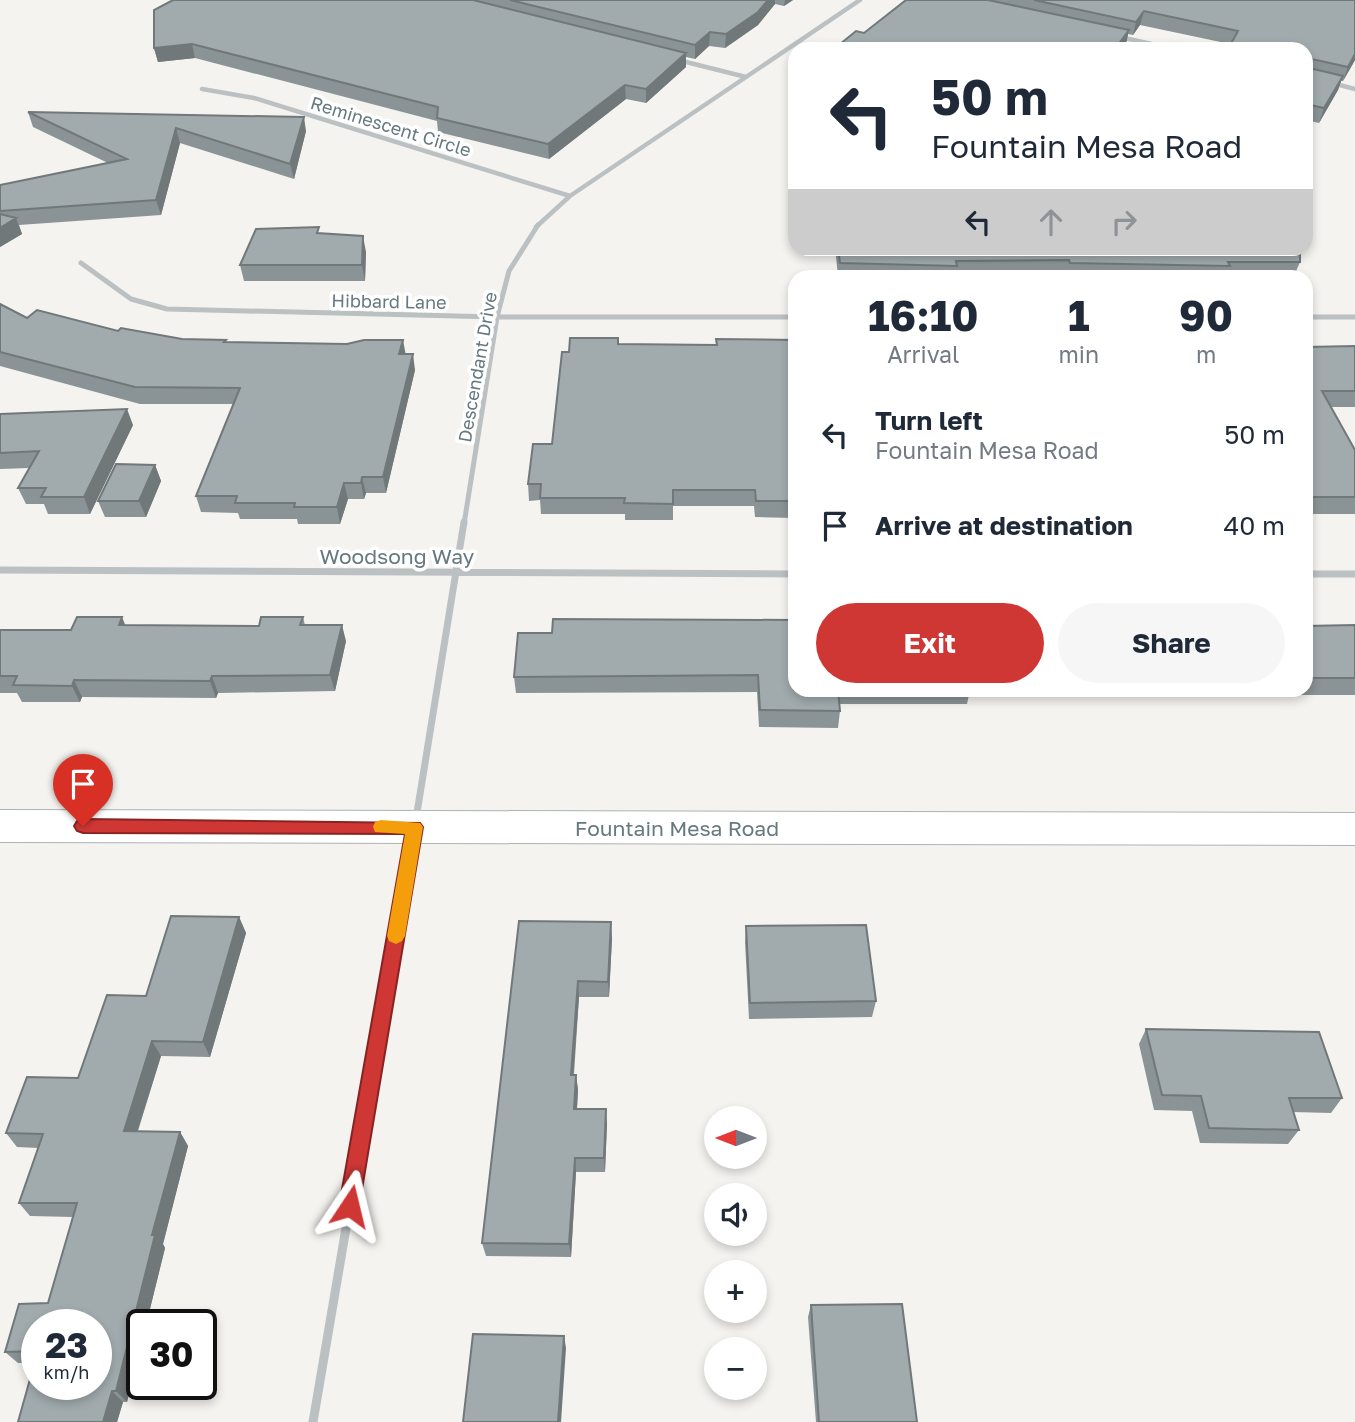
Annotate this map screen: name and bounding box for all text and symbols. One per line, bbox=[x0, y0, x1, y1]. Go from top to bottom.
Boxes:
text: 50 m bbox=[931, 67, 1048, 126]
icon: left bbox=[816, 70, 907, 161]
street label: Reminescent Circle bbox=[308, 91, 474, 161]
text: Fountain Mesa Road bbox=[931, 127, 1242, 165]
icon: left bbox=[959, 203, 997, 241]
icon: ahead bbox=[1032, 203, 1070, 241]
icon: right bbox=[1105, 203, 1143, 241]
street label: Hibbard Lane bbox=[331, 289, 447, 313]
street label: Descendant Drive bbox=[453, 290, 501, 444]
text: 16:10 bbox=[868, 290, 979, 340]
text: 1 bbox=[1068, 290, 1090, 340]
text: 90 bbox=[1179, 290, 1233, 340]
text: Arrival bbox=[887, 340, 959, 368]
text: min bbox=[1058, 340, 1099, 368]
text: m bbox=[1196, 340, 1216, 368]
text: Turn left bbox=[875, 405, 983, 436]
icon: left bbox=[816, 416, 854, 454]
text: 50 m bbox=[1224, 419, 1285, 450]
text: Fountain Mesa Road bbox=[875, 436, 1099, 464]
icon: arrive bbox=[816, 507, 854, 545]
text: Arrive at destination bbox=[875, 510, 1133, 541]
text: 40 m bbox=[1224, 510, 1285, 541]
street label: Woodsong Way bbox=[320, 543, 475, 569]
button: Exit bbox=[816, 603, 1044, 683]
button: Share bbox=[1058, 603, 1285, 683]
pin bbox=[53, 754, 113, 826]
icon: arrive bbox=[64, 765, 102, 803]
street label: Fountain Mesa Road bbox=[575, 815, 779, 841]
north arrow bbox=[704, 1106, 766, 1169]
map controls bbox=[704, 1106, 767, 1400]
position arrow bbox=[313, 1169, 387, 1243]
button: sound bbox=[704, 1183, 767, 1246]
button: + bbox=[704, 1260, 767, 1323]
speed limit sign: 30 bbox=[126, 1309, 217, 1400]
text: 23 bbox=[45, 1324, 88, 1366]
button: − bbox=[704, 1337, 767, 1400]
text: km/h bbox=[44, 1361, 89, 1383]

